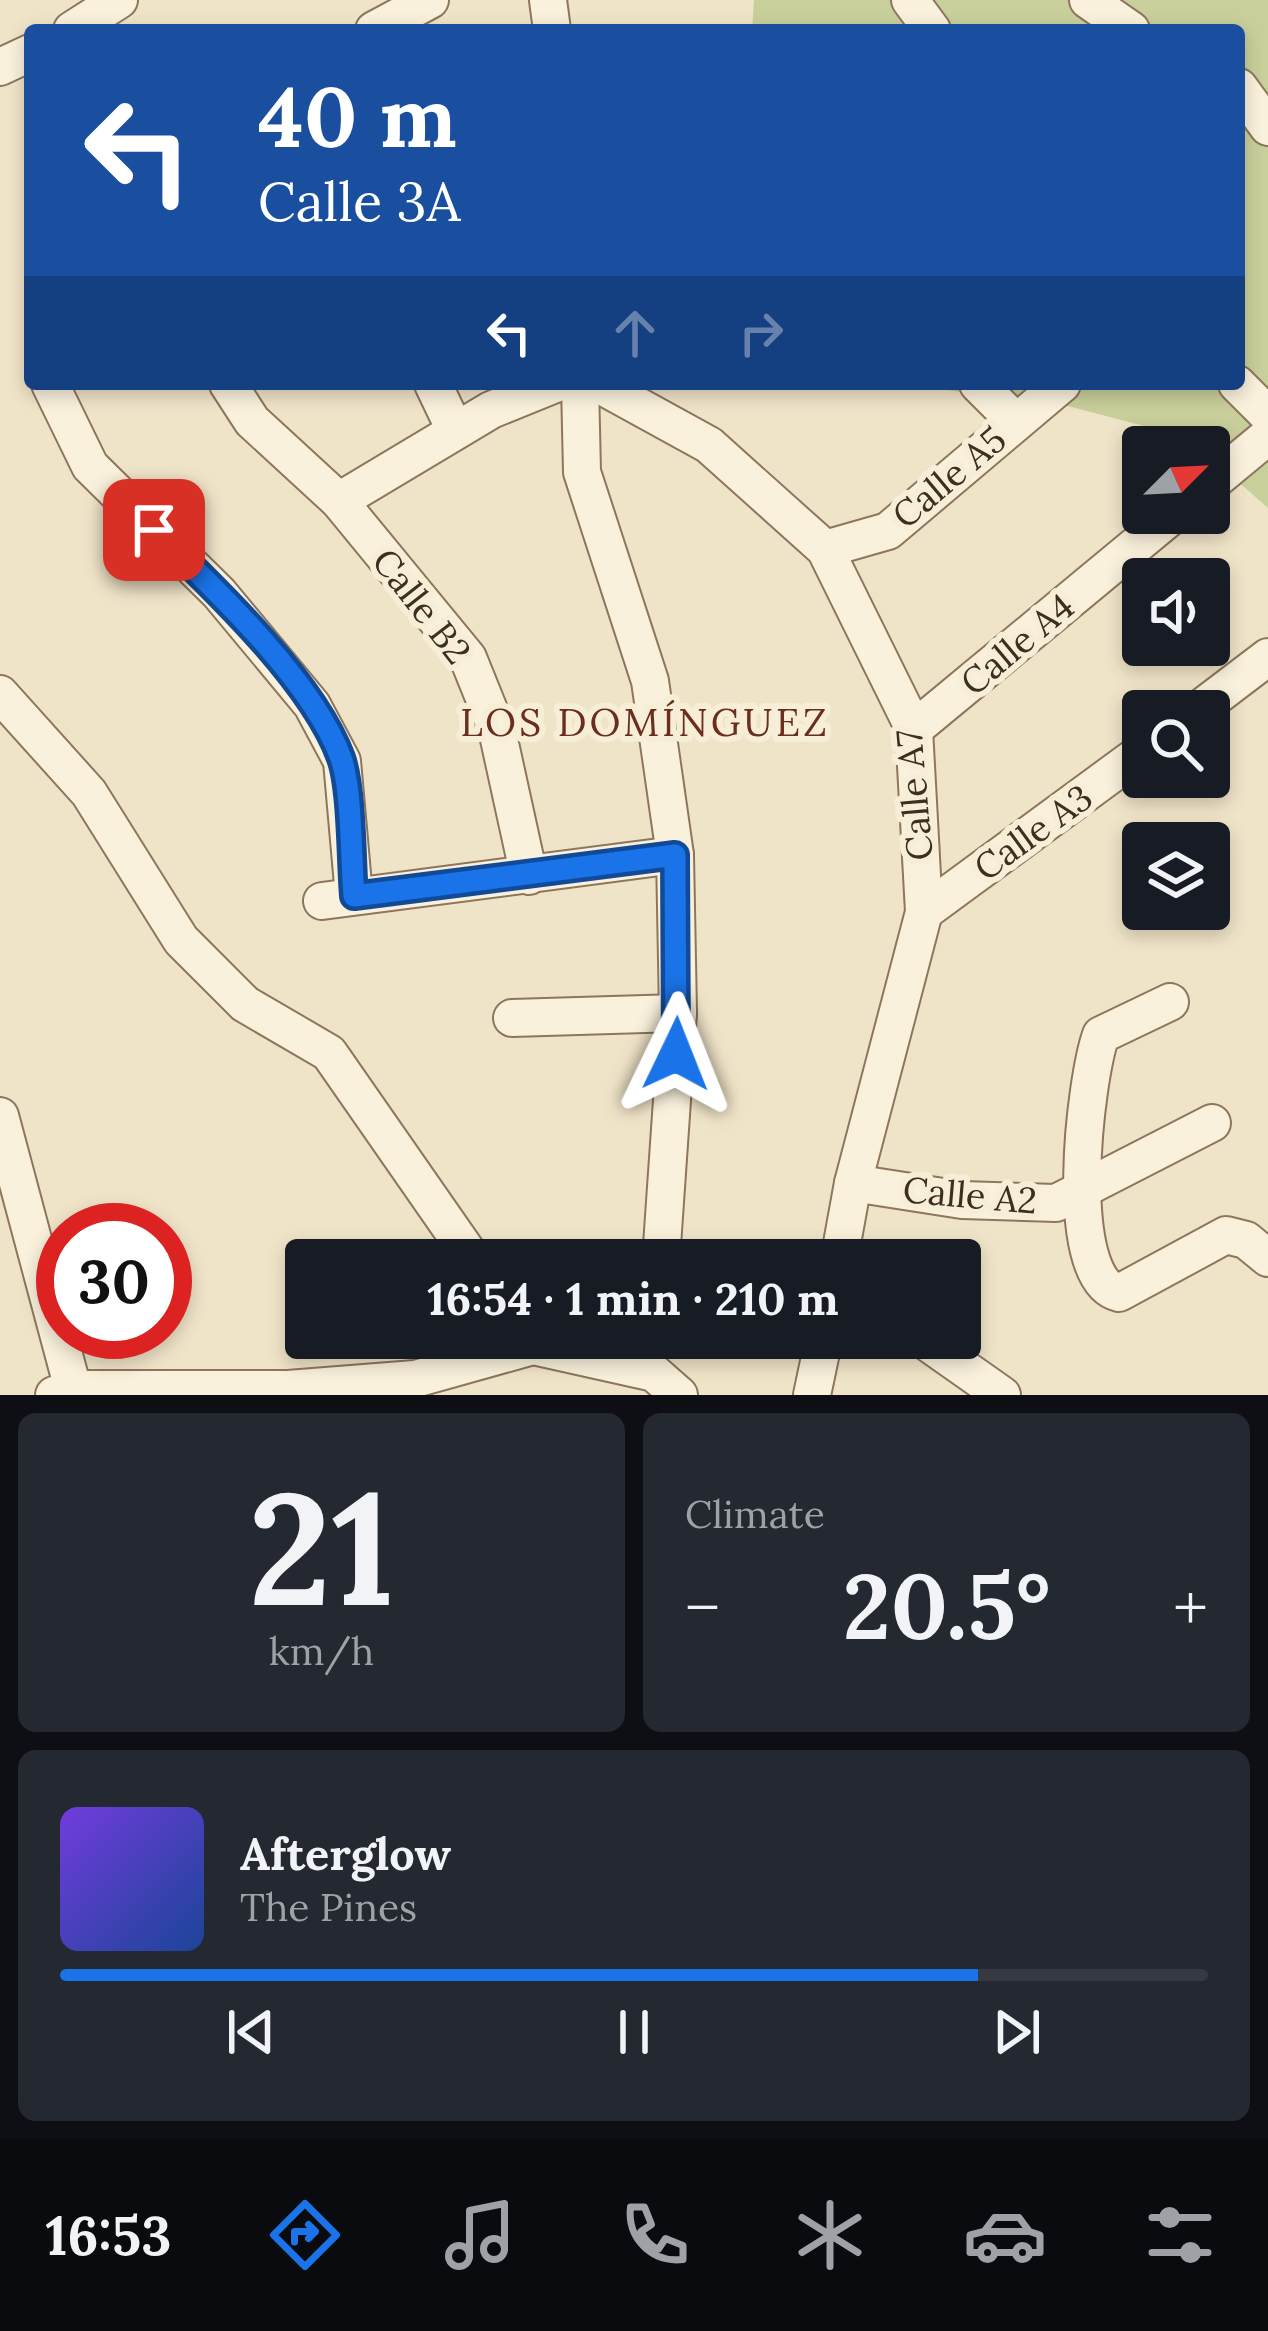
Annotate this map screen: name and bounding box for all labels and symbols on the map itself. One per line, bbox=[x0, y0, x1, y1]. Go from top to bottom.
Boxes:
street label: Calle A5 bbox=[883, 416, 1015, 538]
north arrow bbox=[1122, 426, 1230, 534]
pin bbox=[103, 479, 205, 581]
street label: Calle B2 bbox=[363, 539, 481, 673]
street label: Calle A4 bbox=[951, 583, 1083, 705]
district label: LOS DOMÍNGUEZ bbox=[460, 697, 830, 747]
street label: Calle A7 bbox=[885, 728, 943, 862]
street label: Calle A3 bbox=[965, 774, 1101, 890]
position arrow bbox=[613, 991, 739, 1117]
street label: Calle A2 bbox=[901, 1166, 1039, 1224]
speed limit sign: 30 bbox=[36, 1203, 192, 1359]

